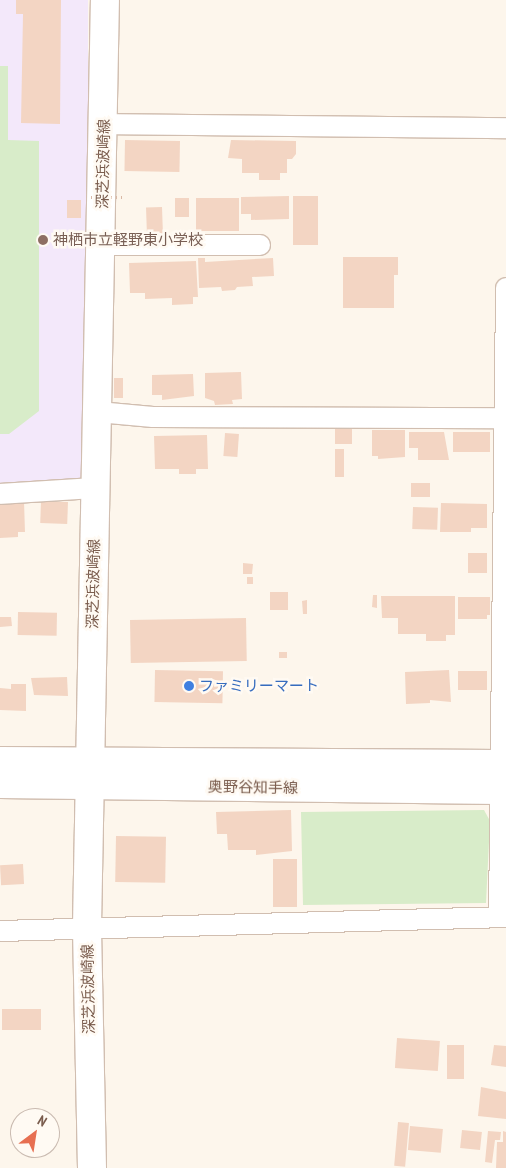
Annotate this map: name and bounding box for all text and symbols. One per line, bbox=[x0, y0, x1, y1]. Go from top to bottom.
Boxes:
street label: 深芝浜波崎線 bbox=[93, 119, 113, 209]
place label: 神栖市立軽野東小学校 bbox=[53, 231, 203, 249]
marker: 神栖市立軽野東小学校 bbox=[37, 234, 49, 246]
street label: 深芝浜波崎線 bbox=[83, 539, 103, 629]
place label: ファミリーマート bbox=[199, 677, 319, 695]
marker: ファミリーマート bbox=[183, 680, 195, 692]
street label: 奥野谷知手線 bbox=[208, 777, 298, 797]
street label: 深芝浜波崎線 bbox=[78, 944, 98, 1034]
north arrow bbox=[10, 1108, 60, 1158]
text: N bbox=[34, 1111, 50, 1131]

